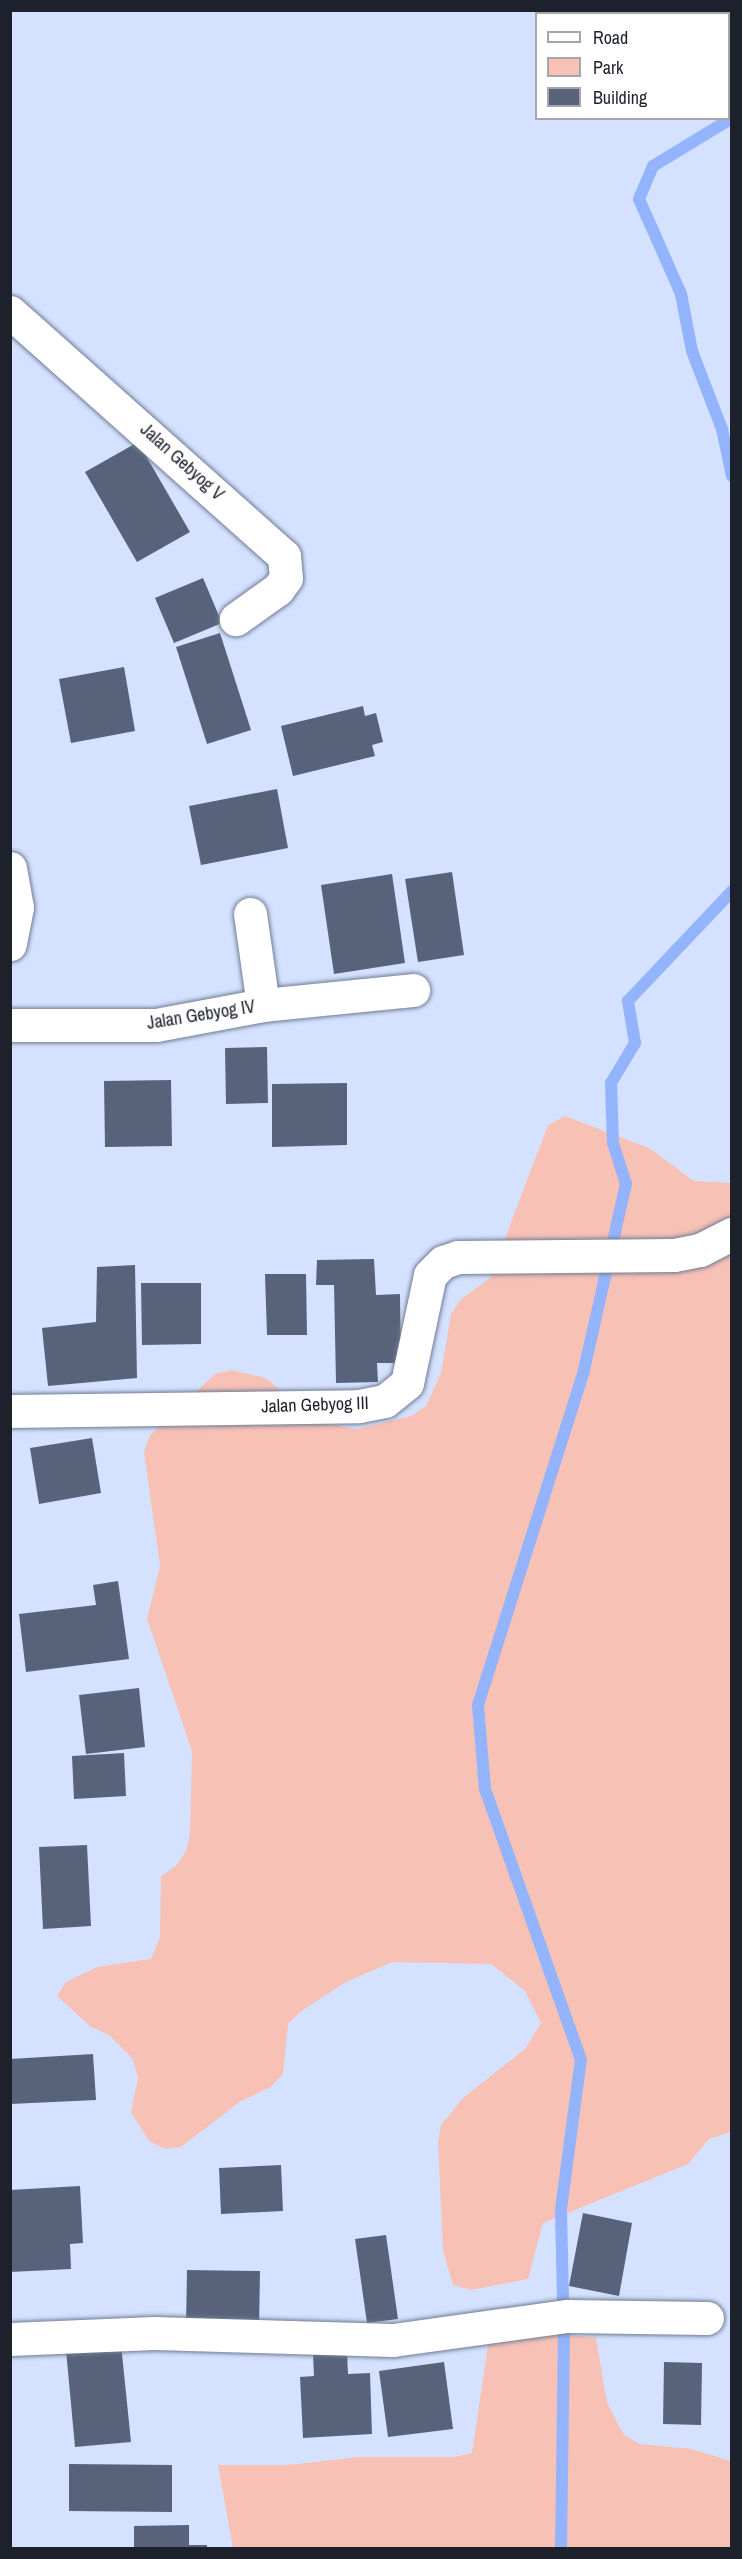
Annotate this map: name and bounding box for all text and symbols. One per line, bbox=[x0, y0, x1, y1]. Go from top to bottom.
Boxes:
legend bbox=[535, 12, 730, 120]
text: Road bbox=[593, 25, 628, 50]
text: Park bbox=[593, 55, 623, 80]
text: Building bbox=[593, 85, 647, 110]
street label: Jalan Gebyog V bbox=[136, 419, 228, 505]
street label: Jalan Gebyog IV bbox=[145, 996, 257, 1034]
street label: Jalan Gebyog III bbox=[261, 1392, 369, 1418]

